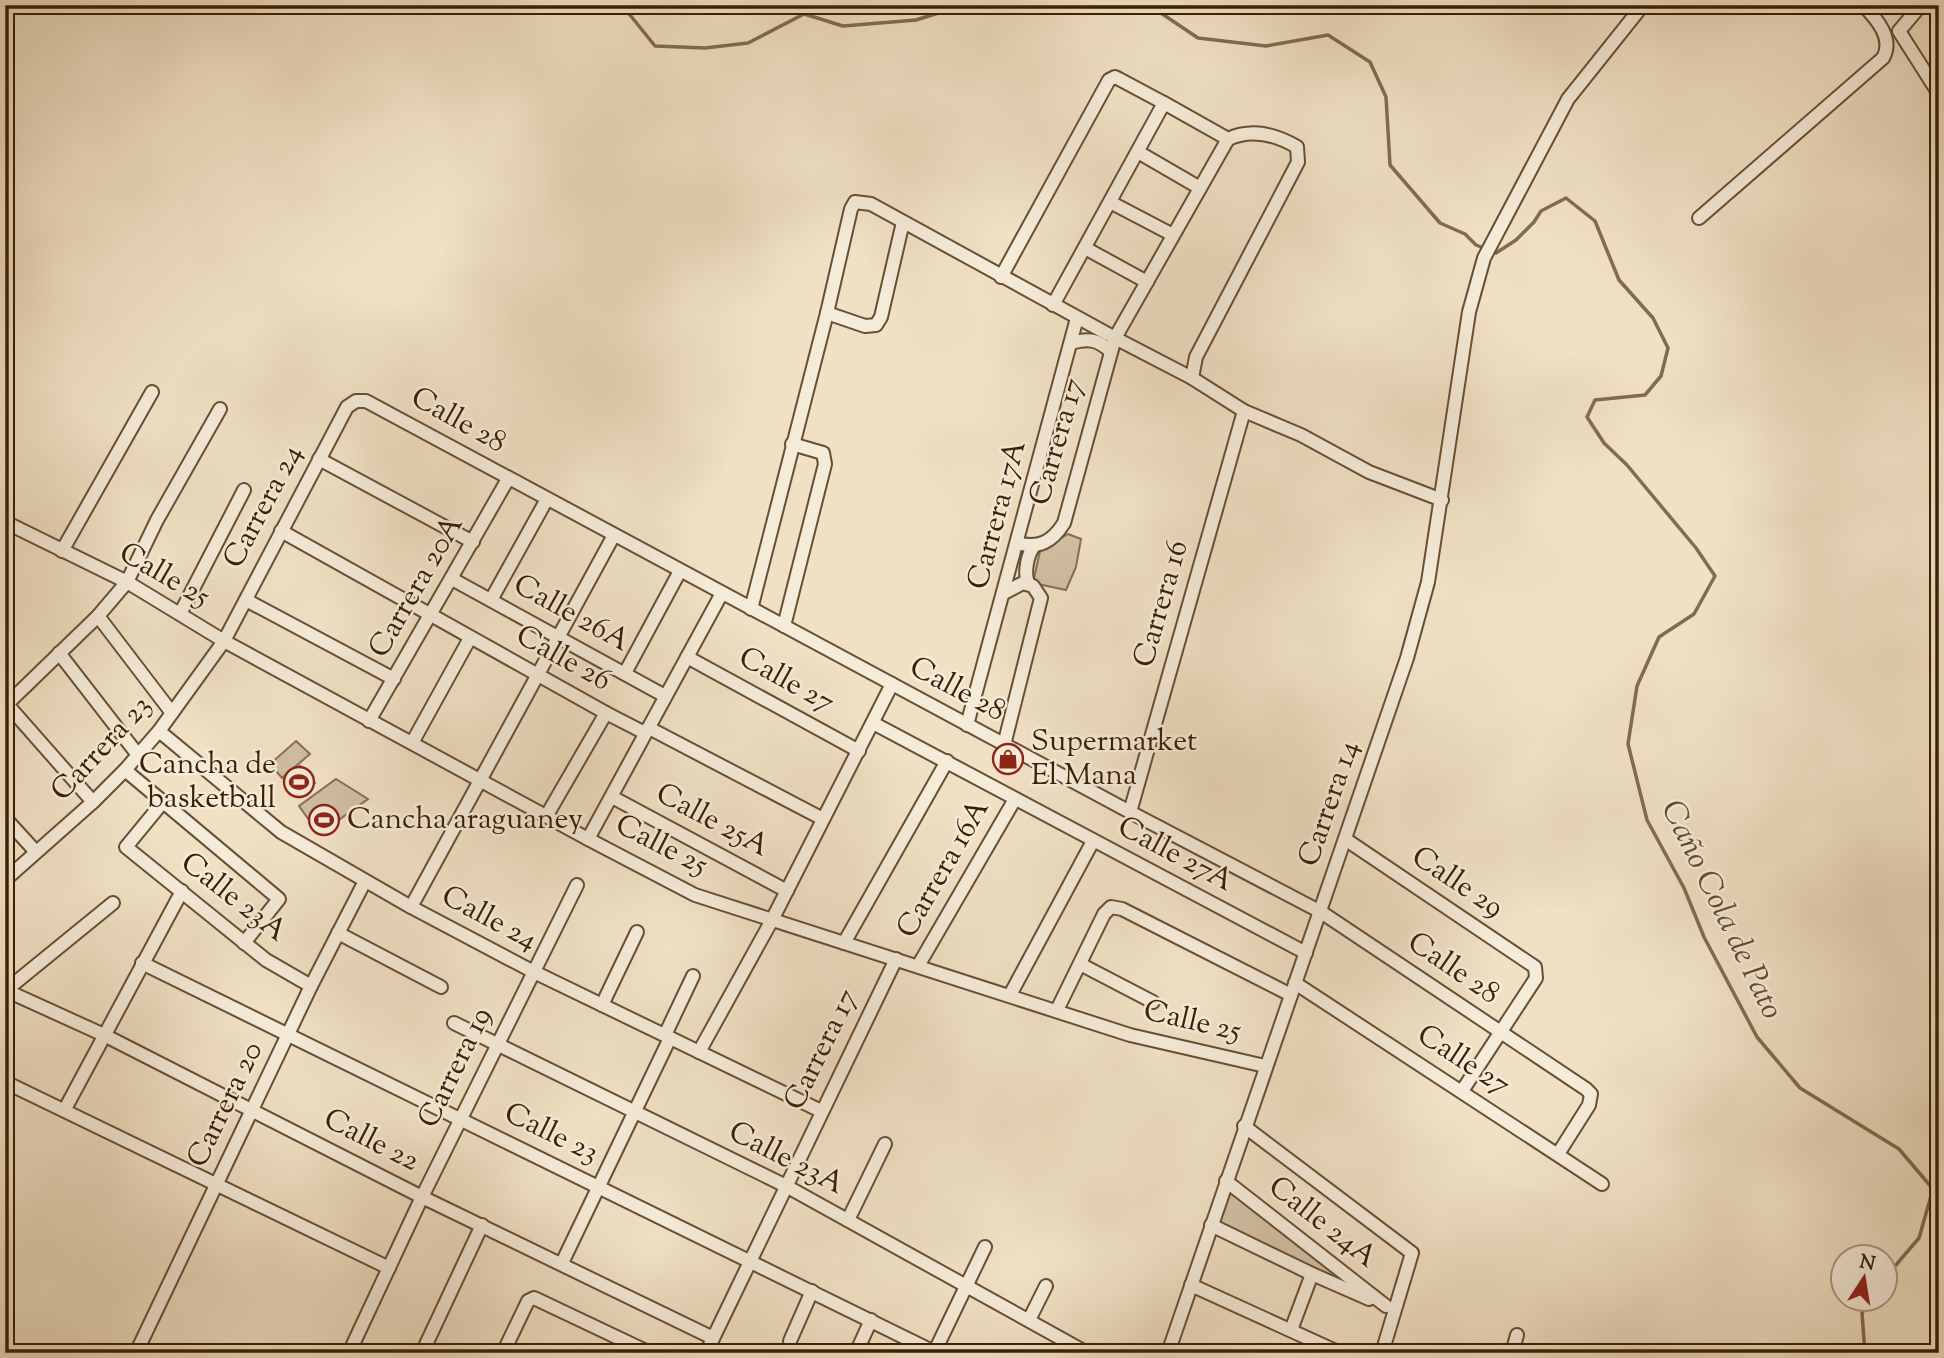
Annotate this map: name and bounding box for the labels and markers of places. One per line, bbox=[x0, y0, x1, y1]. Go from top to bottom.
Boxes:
place label: Supermarket El Mana bbox=[1031, 721, 1197, 798]
shop icon: Supermarket El Mana bbox=[991, 742, 1025, 776]
place label: Cancha de basketball bbox=[139, 744, 276, 821]
sports icon: Cancha de basketball bbox=[282, 765, 316, 799]
place label: Cancha araguaney bbox=[347, 799, 583, 842]
sports icon: Cancha araguaney bbox=[307, 803, 341, 837]

